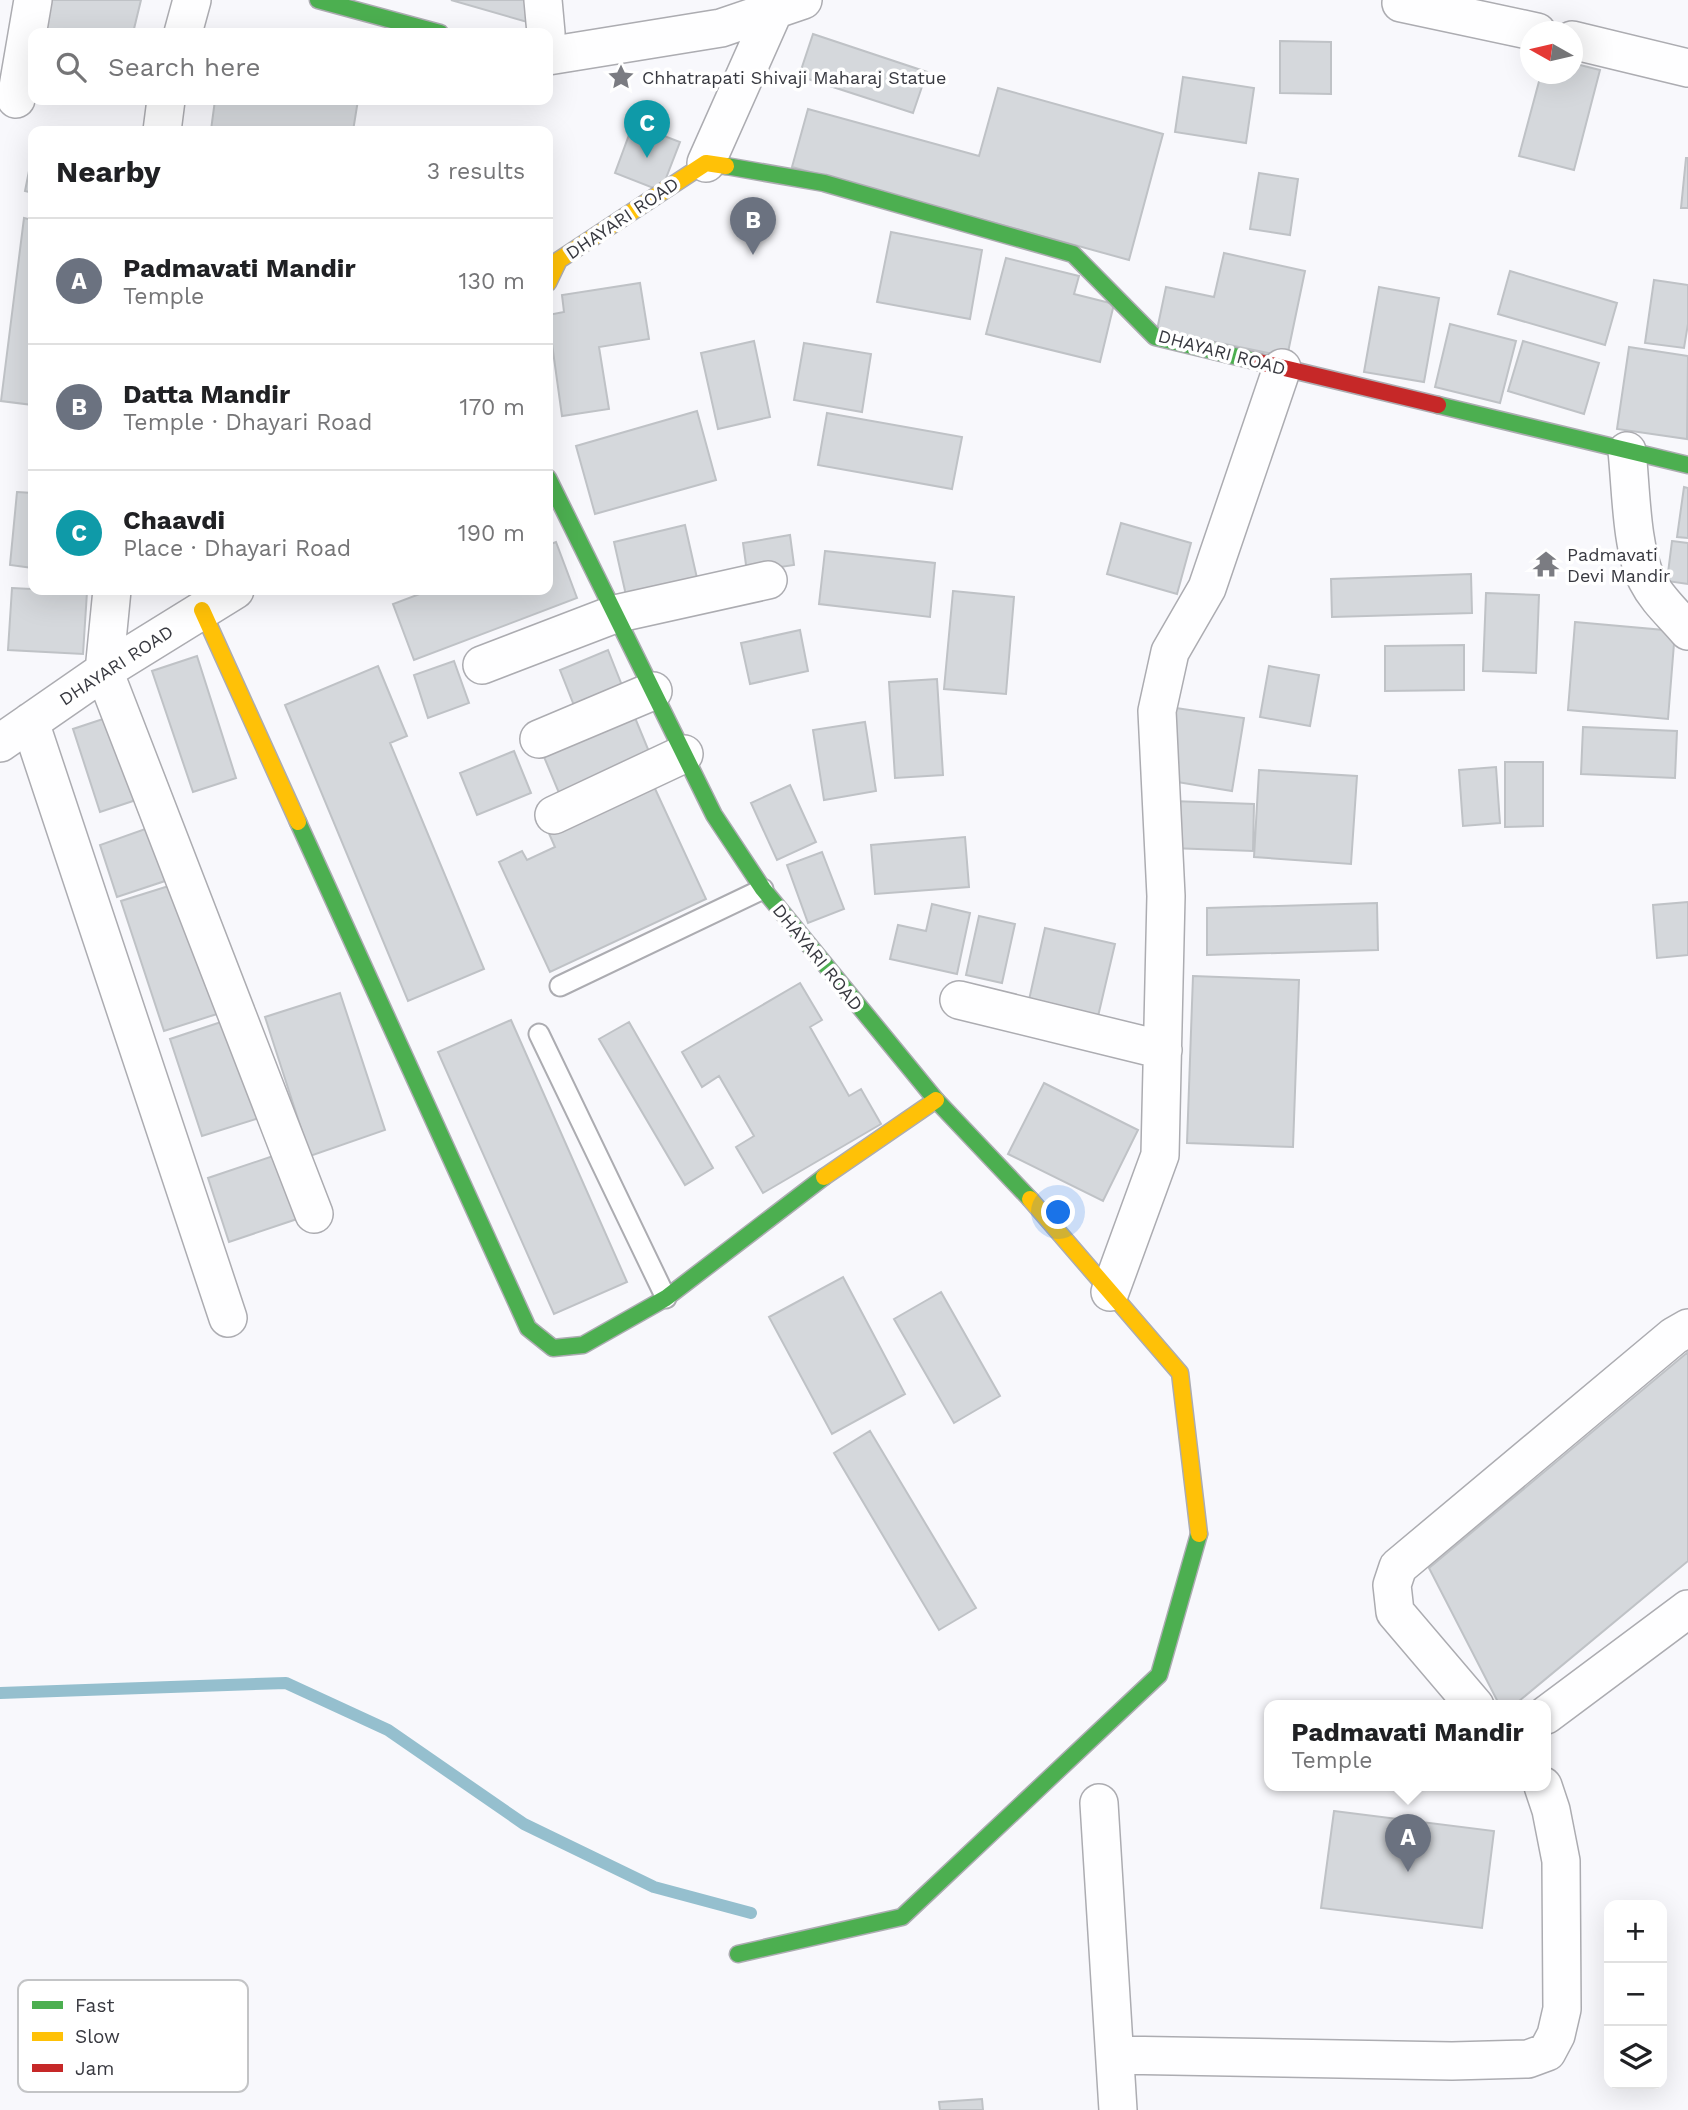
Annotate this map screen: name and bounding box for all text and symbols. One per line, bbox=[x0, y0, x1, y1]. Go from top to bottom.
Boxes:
north arrow bbox=[1520, 21, 1583, 84]
search box bbox=[28, 28, 553, 105]
icon: search bbox=[52, 48, 90, 86]
text: Search here bbox=[108, 52, 260, 82]
place icon: Chhatrapati Shivaji Maharaj Statue bbox=[606, 62, 636, 92]
place label: Chhatrapati Shivaji Maharaj Statue bbox=[642, 67, 946, 88]
pin: C bbox=[624, 100, 670, 158]
text: Nearby bbox=[56, 154, 161, 189]
text: 3 results bbox=[427, 158, 525, 185]
street label: DHAYARI ROAD bbox=[562, 173, 682, 263]
pin: B bbox=[730, 197, 776, 255]
text: Padmavati Mandir bbox=[123, 253, 356, 283]
text: A bbox=[71, 268, 87, 295]
text: 130 m bbox=[459, 268, 525, 295]
text: Temple bbox=[123, 283, 204, 310]
street label: DHAYARI ROAD bbox=[1156, 325, 1288, 379]
text: Datta Mandir bbox=[123, 379, 290, 409]
text: B bbox=[71, 394, 87, 421]
text: 170 m bbox=[460, 394, 525, 421]
text: Temple · Dhayari Road bbox=[123, 409, 372, 436]
text: Chaavdi bbox=[123, 505, 225, 535]
text: C bbox=[71, 520, 87, 547]
text: 190 m bbox=[458, 520, 525, 547]
text: Place · Dhayari Road bbox=[123, 535, 351, 562]
place label: Padmavati Devi Mandir bbox=[1567, 544, 1670, 586]
temple icon: Padmavati Devi Mandir bbox=[1531, 549, 1561, 579]
street label: DHAYARI ROAD bbox=[55, 620, 177, 710]
street label: DHAYARI ROAD bbox=[769, 899, 867, 1015]
your location bbox=[1041, 1195, 1075, 1229]
popup bbox=[1264, 1700, 1551, 1791]
text: Padmavati Mandir bbox=[1291, 1717, 1524, 1747]
text: Temple bbox=[1291, 1747, 1372, 1774]
pin: A bbox=[1385, 1814, 1431, 1872]
map controls bbox=[1604, 1900, 1667, 2089]
button: + bbox=[1604, 1900, 1667, 1963]
button: − bbox=[1604, 1963, 1667, 2026]
legend bbox=[18, 1980, 248, 2092]
text: Fast bbox=[75, 1994, 114, 2017]
text: Slow bbox=[75, 2025, 120, 2048]
button: layers bbox=[1604, 2026, 1667, 2089]
text: Jam bbox=[75, 2057, 114, 2080]

